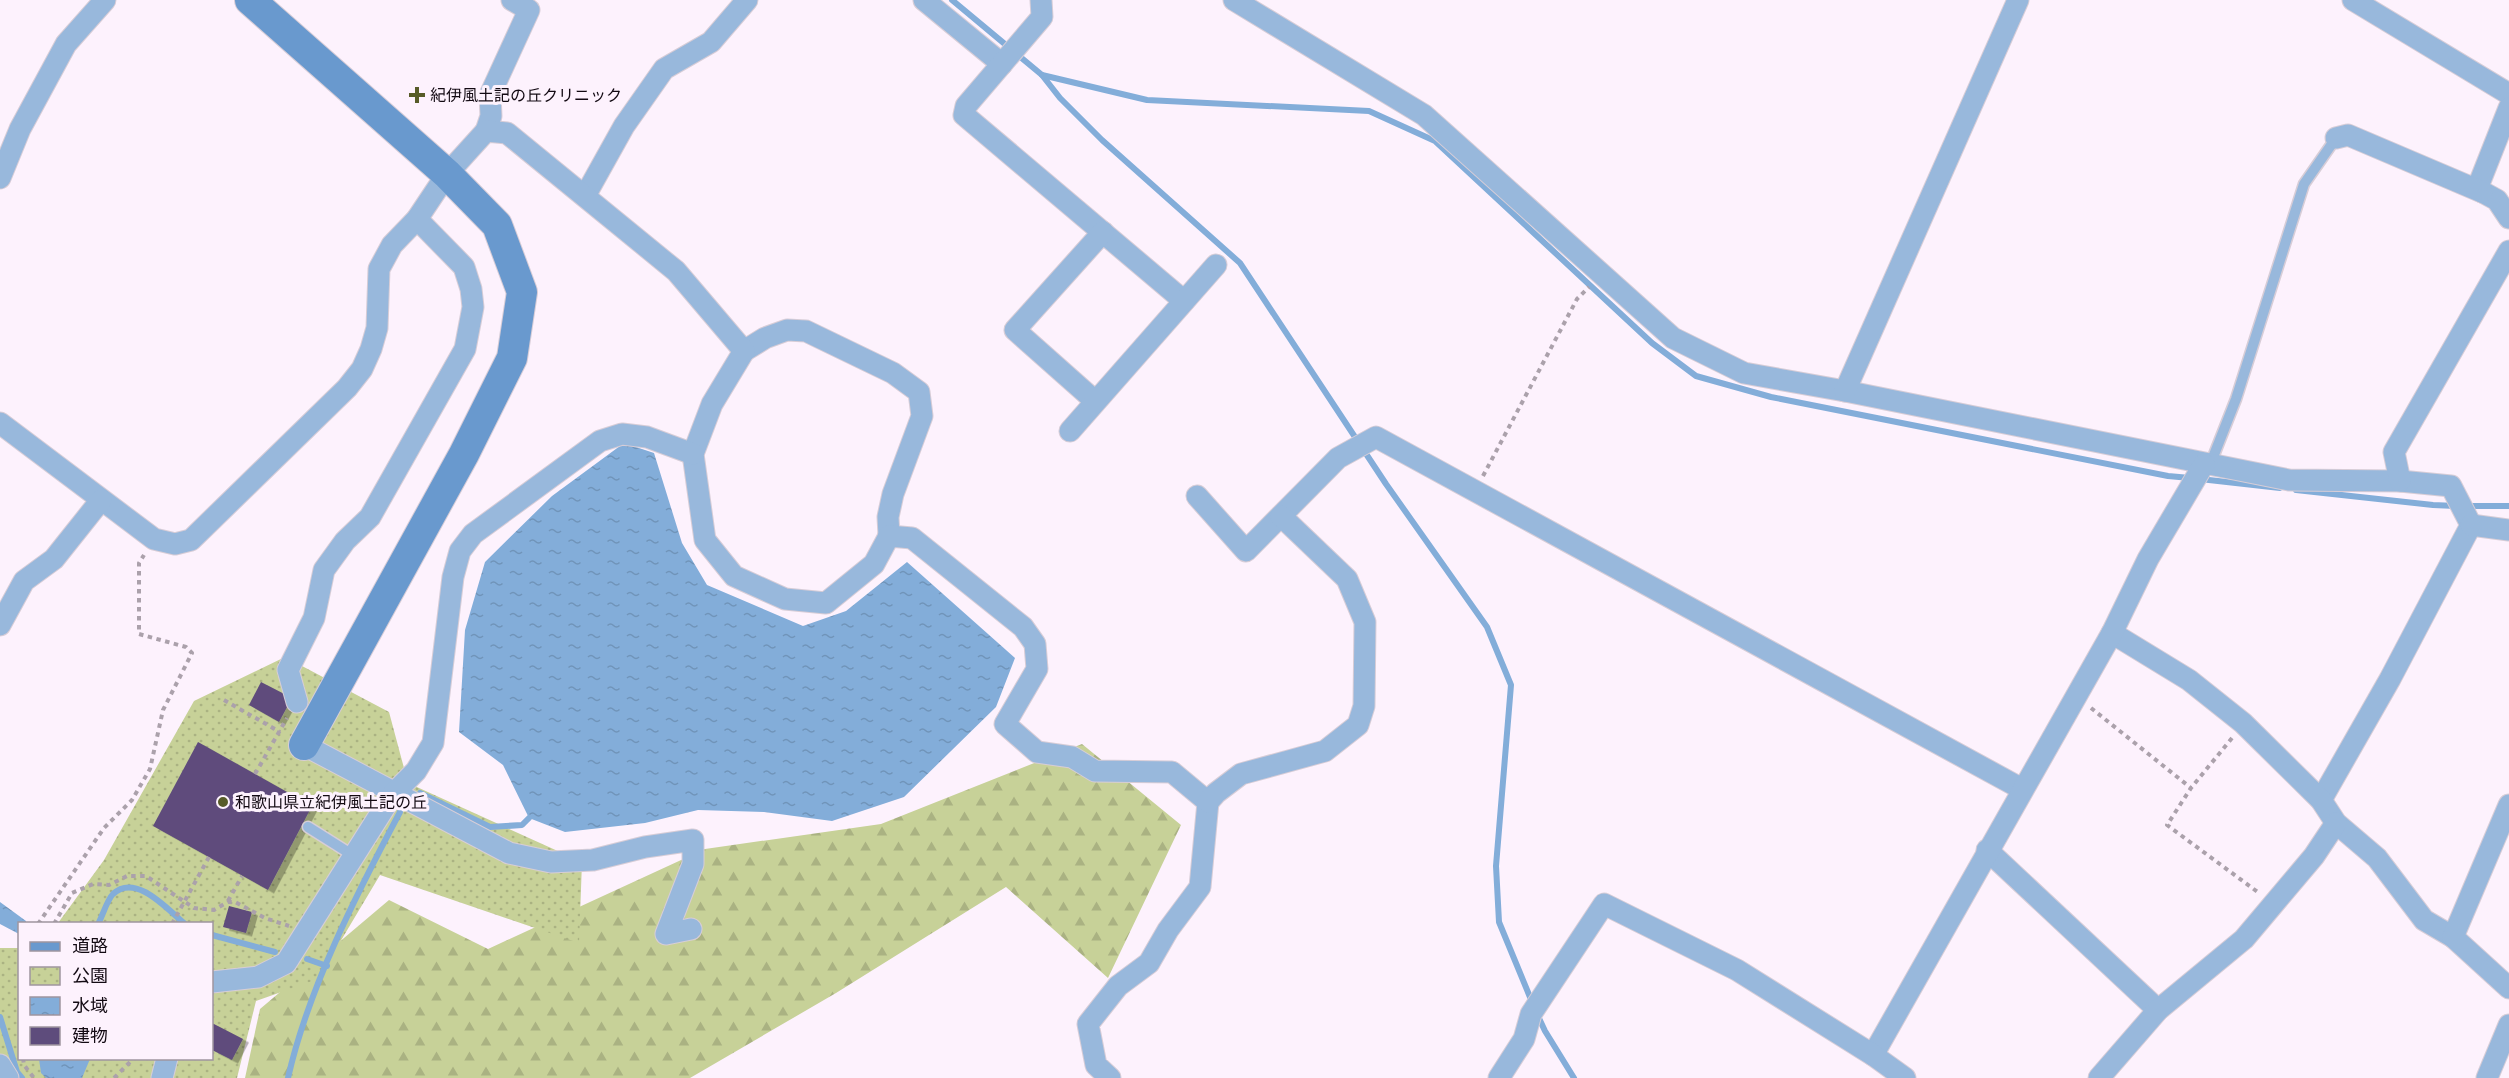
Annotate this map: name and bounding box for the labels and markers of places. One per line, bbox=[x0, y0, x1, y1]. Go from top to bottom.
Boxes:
marker: 紀伊風土記の丘クリニック bbox=[408, 86, 426, 104]
place label: 紀伊風土記の丘クリニック bbox=[430, 87, 622, 107]
place label: 和歌山県立紀伊風土記の丘 bbox=[235, 794, 427, 814]
marker: 和歌山県立紀伊風土記の丘 bbox=[216, 795, 230, 809]

